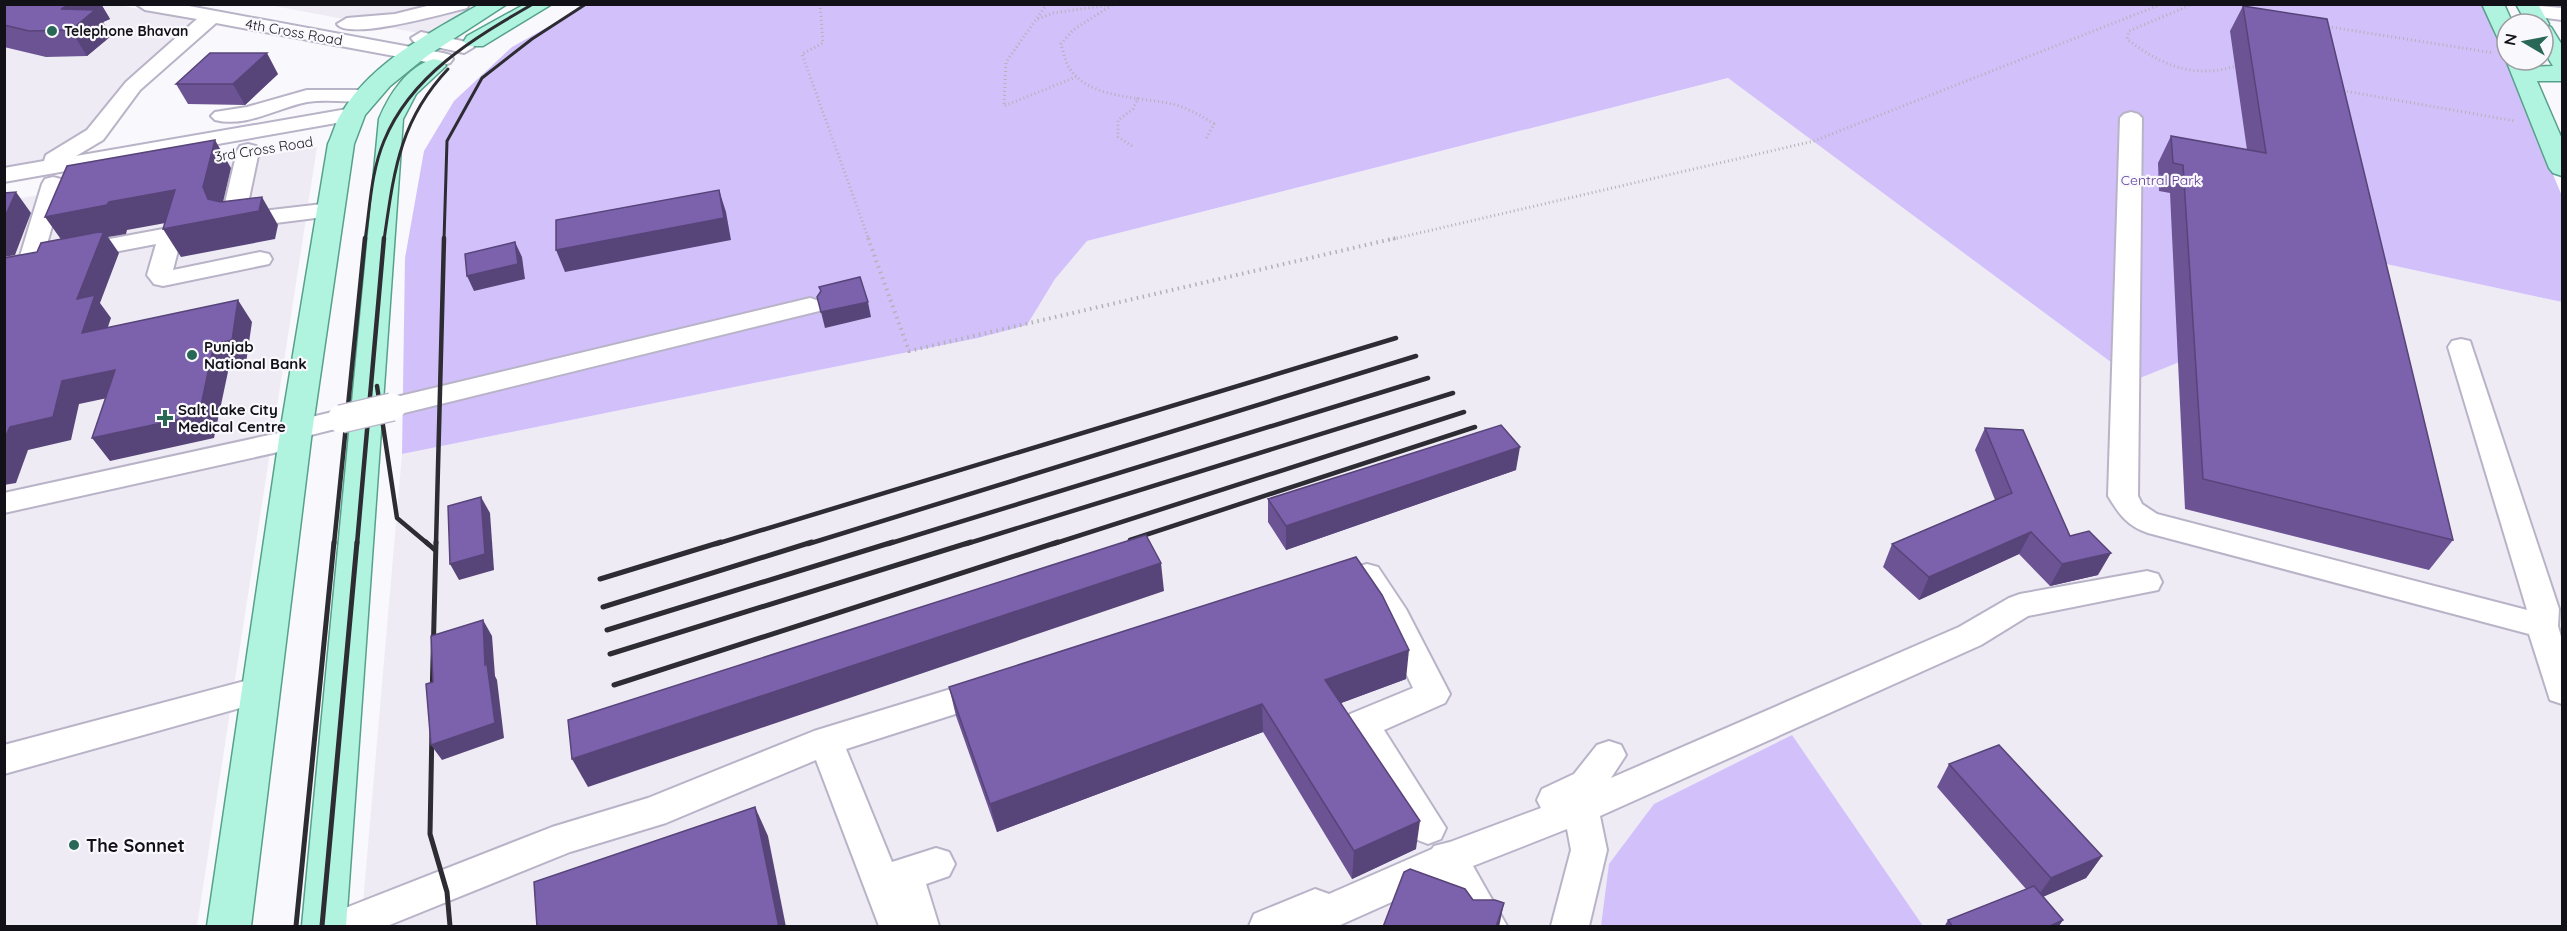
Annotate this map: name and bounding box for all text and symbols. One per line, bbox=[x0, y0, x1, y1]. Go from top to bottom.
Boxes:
north arrow bbox=[2495, 12, 2555, 72]
street label: 4th Cross Road bbox=[244, 15, 344, 49]
place label: Telephone Bhavan bbox=[64, 22, 188, 40]
marker: Telephone Bhavan bbox=[45, 24, 59, 38]
text: N bbox=[2499, 32, 2521, 47]
street label: 3rd Cross Road bbox=[214, 132, 314, 166]
park label: Central Park bbox=[2121, 171, 2201, 189]
place label: Punjab National Bank bbox=[204, 337, 307, 373]
marker: Punjab National Bank bbox=[185, 348, 199, 362]
place label: Salt Lake City Medical Centre bbox=[178, 400, 286, 436]
marker: Salt Lake City Medical Centre bbox=[156, 409, 174, 427]
place label: The Sonnet bbox=[86, 834, 185, 857]
marker: The Sonnet bbox=[67, 838, 81, 852]

